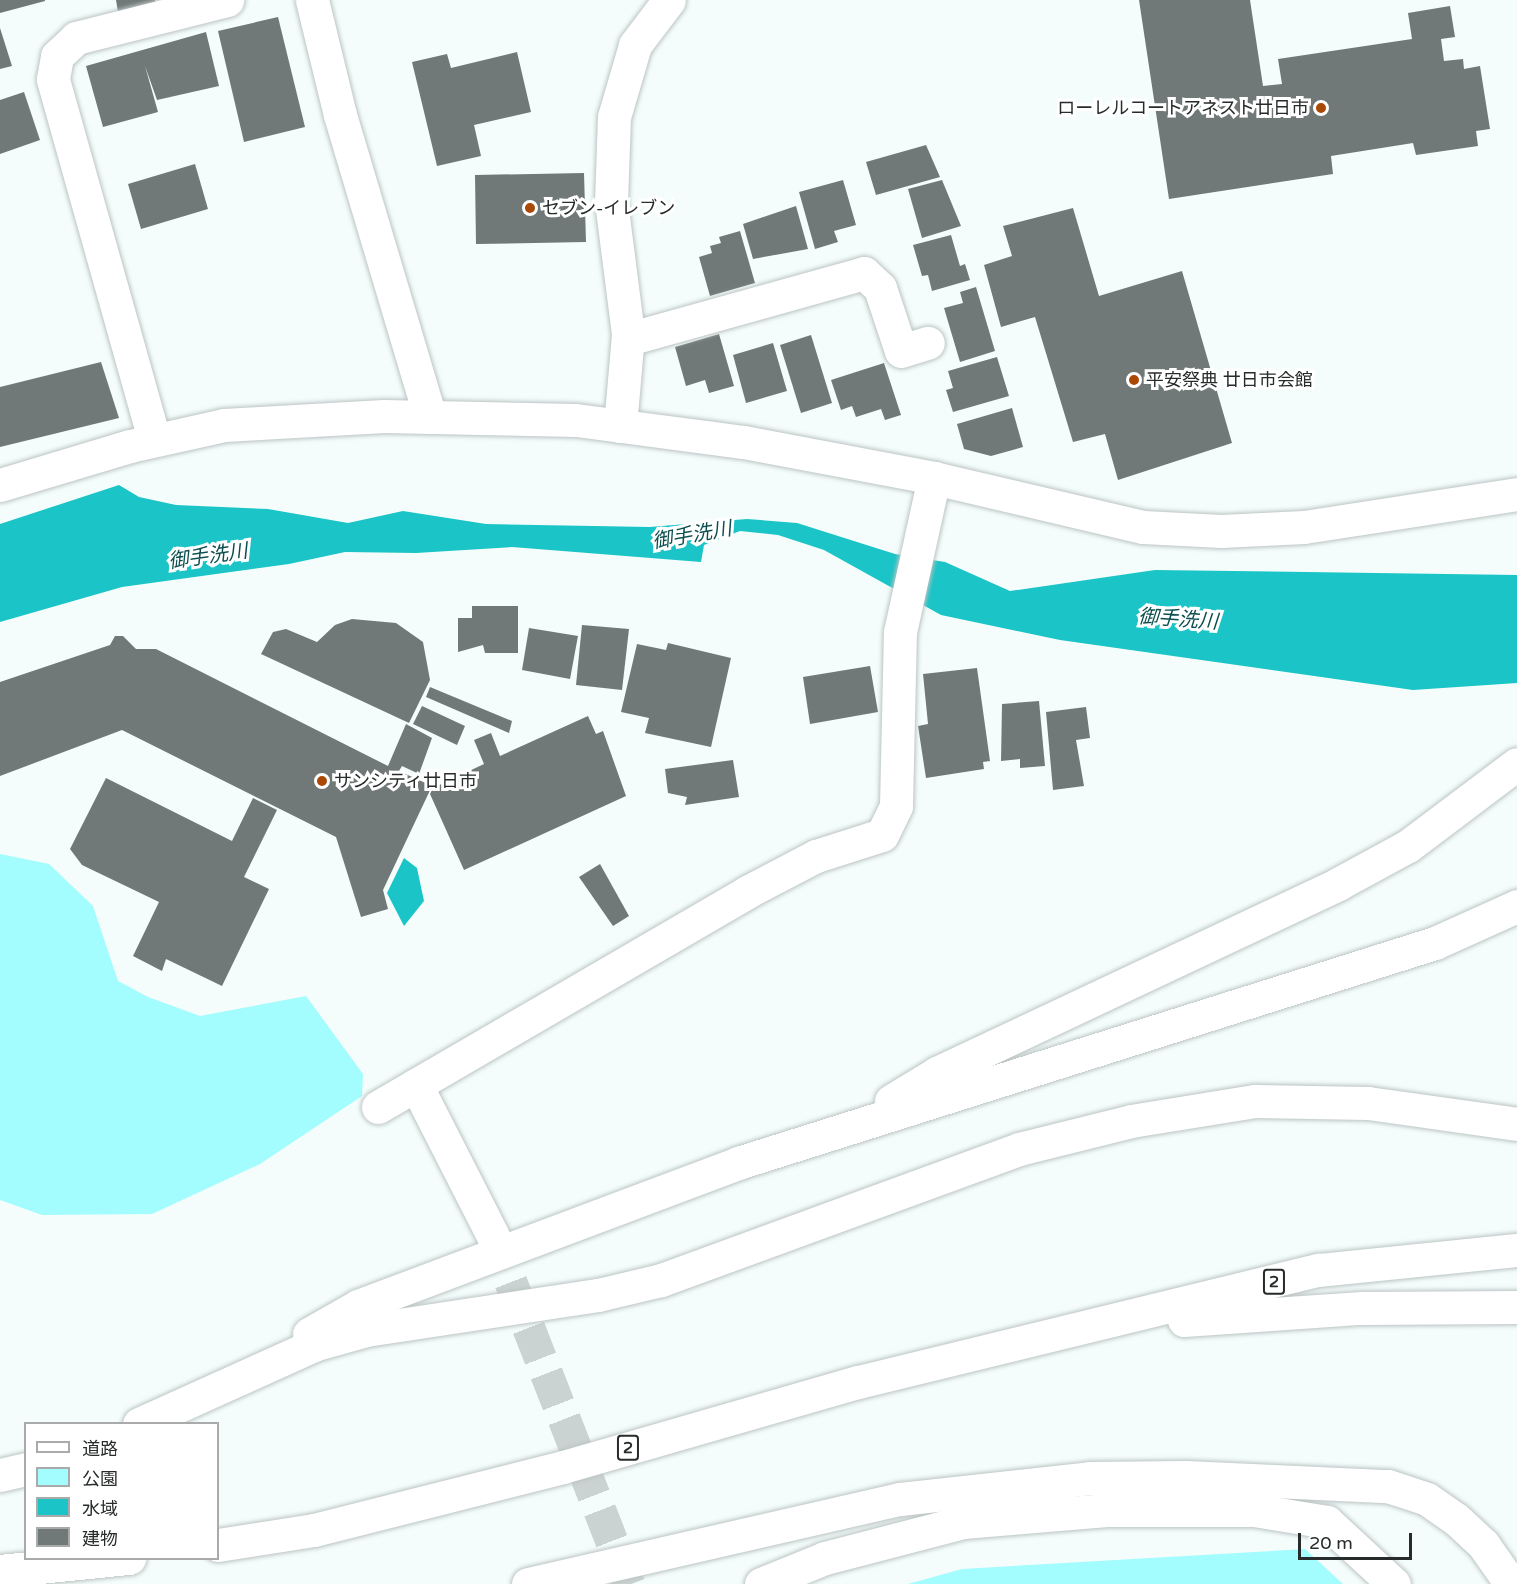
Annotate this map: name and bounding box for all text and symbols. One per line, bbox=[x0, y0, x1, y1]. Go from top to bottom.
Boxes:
place label: ローレルコートアネスト廿日市 bbox=[1057, 97, 1309, 119]
marker: ローレルコートアネスト廿日市 bbox=[1314, 101, 1328, 115]
place label: セブン-イレブン bbox=[542, 197, 675, 219]
marker: セブン-イレブン bbox=[523, 201, 537, 215]
place label: 平安祭典 廿日市会館 bbox=[1146, 369, 1313, 391]
marker: 平安祭典 廿日市会館 bbox=[1127, 373, 1141, 387]
water label: 御手洗川 bbox=[651, 517, 733, 555]
water label: 御手洗川 bbox=[167, 540, 249, 574]
water label: 御手洗川 bbox=[1137, 605, 1219, 635]
place label: サンシティ廿日市 bbox=[334, 770, 478, 792]
marker: サンシティ廿日市 bbox=[315, 774, 329, 788]
road number: 2 bbox=[1262, 1269, 1286, 1295]
legend bbox=[24, 1422, 219, 1560]
road number: 2 bbox=[616, 1435, 640, 1461]
text: 道路 bbox=[82, 1438, 118, 1460]
text: 公園 bbox=[82, 1468, 118, 1490]
text: 水域 bbox=[82, 1498, 118, 1520]
scale bar bbox=[1301, 1521, 1415, 1559]
text: 建物 bbox=[82, 1528, 118, 1550]
text: 20 m bbox=[1309, 1532, 1353, 1554]

